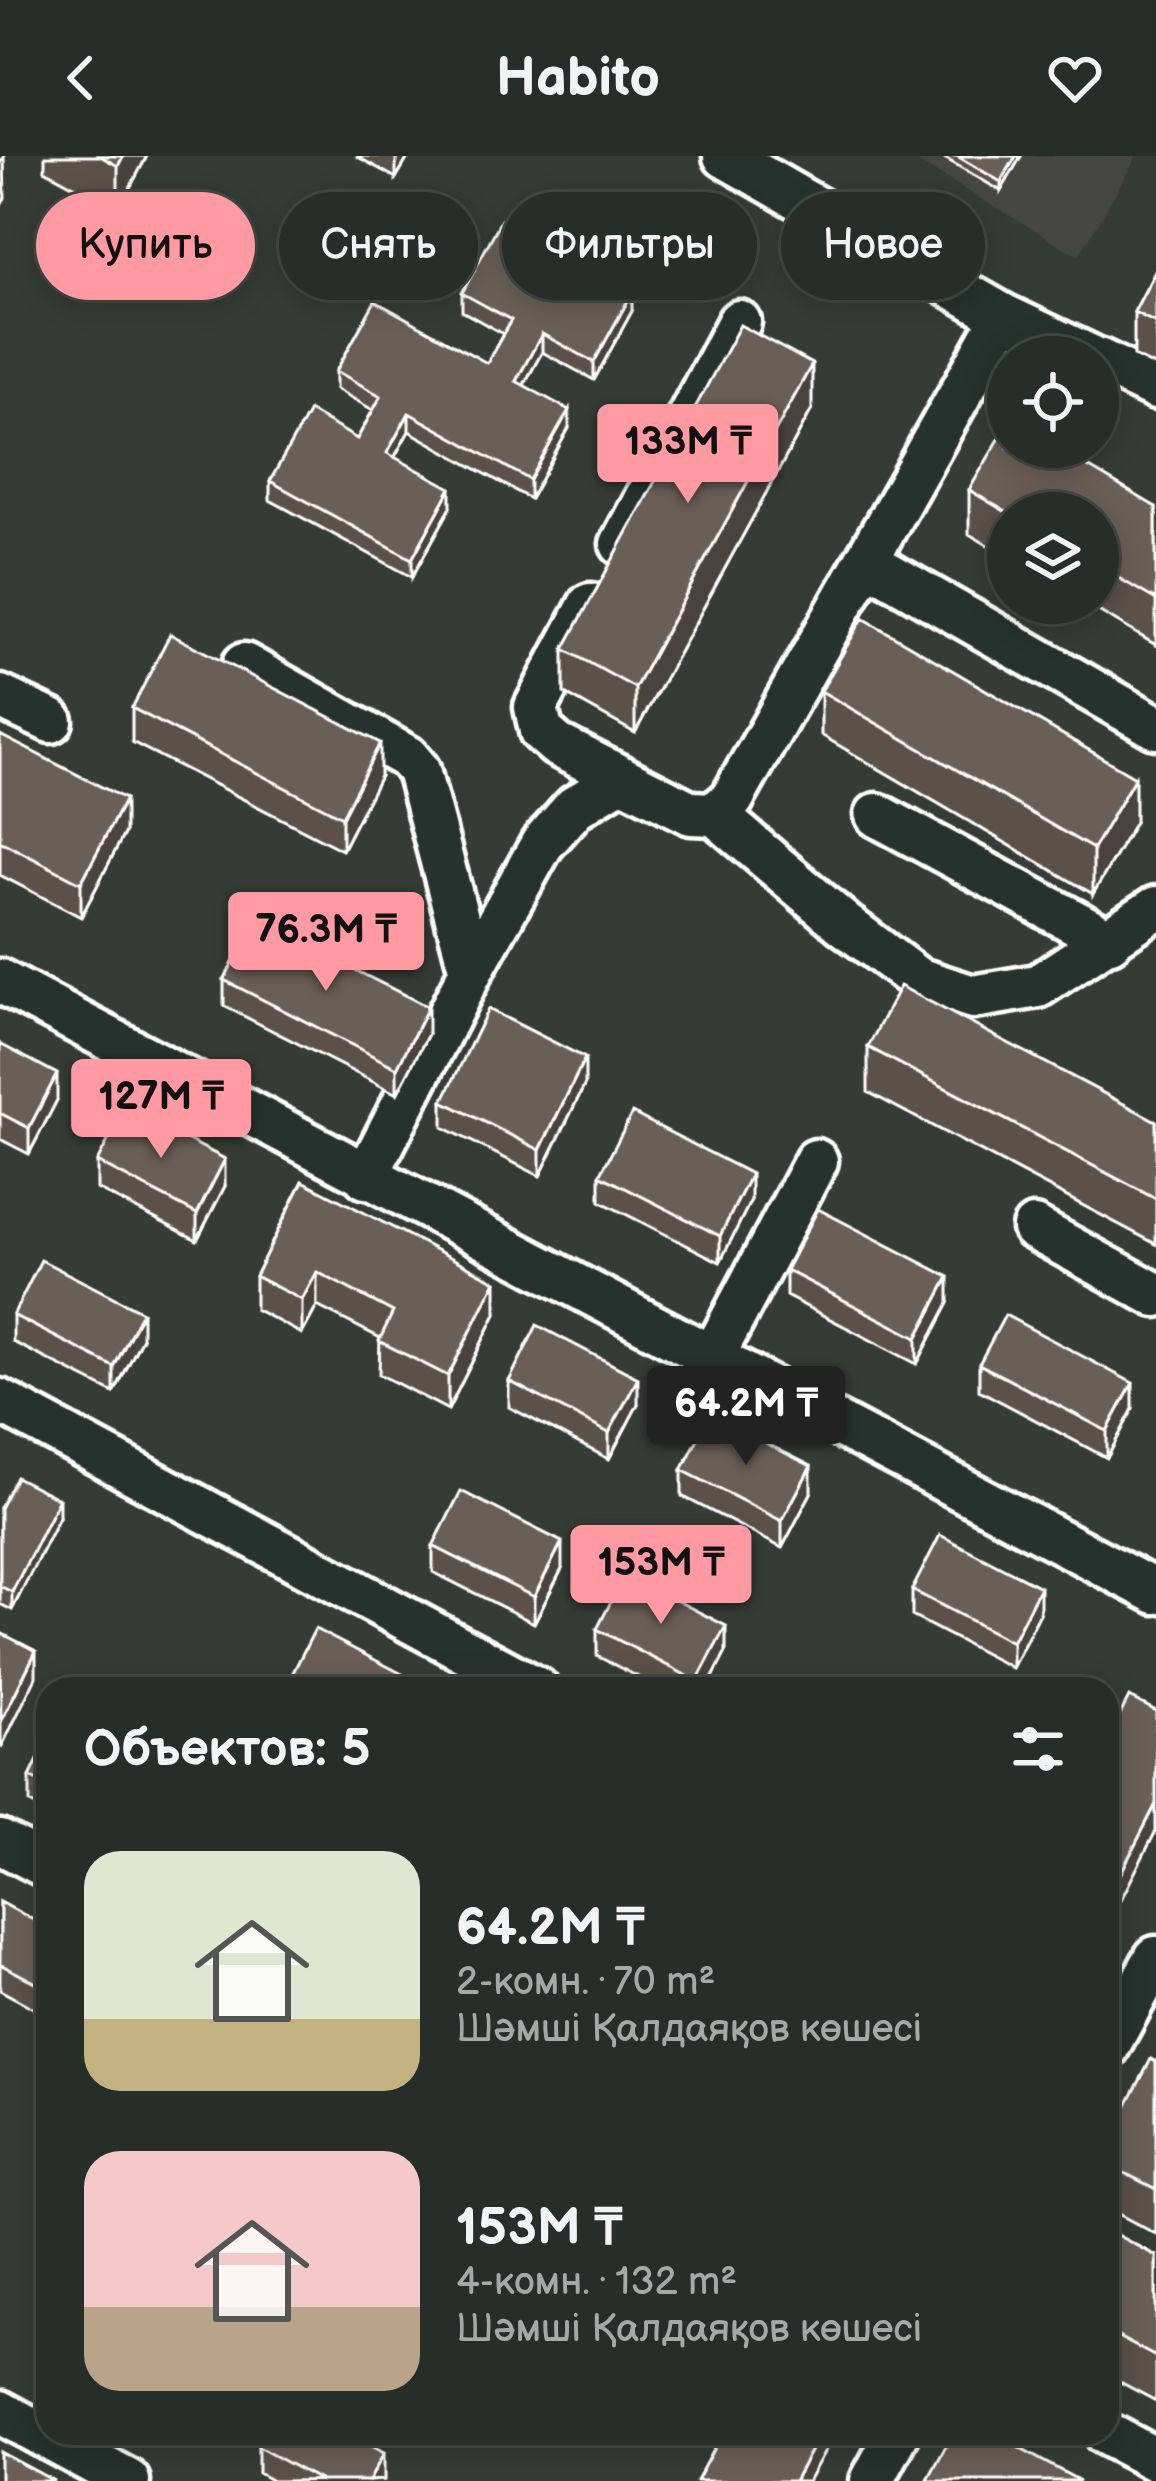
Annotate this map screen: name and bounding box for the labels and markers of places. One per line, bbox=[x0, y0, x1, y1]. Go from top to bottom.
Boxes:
pin: 133M ₸ bbox=[590, 404, 786, 506]
pin: 76.3M ₸ bbox=[215, 892, 437, 994]
pin: 127M ₸ bbox=[63, 1059, 259, 1161]
pin: 64.2M ₸ bbox=[635, 1366, 857, 1468]
pin: 153M ₸ bbox=[563, 1525, 759, 1627]

